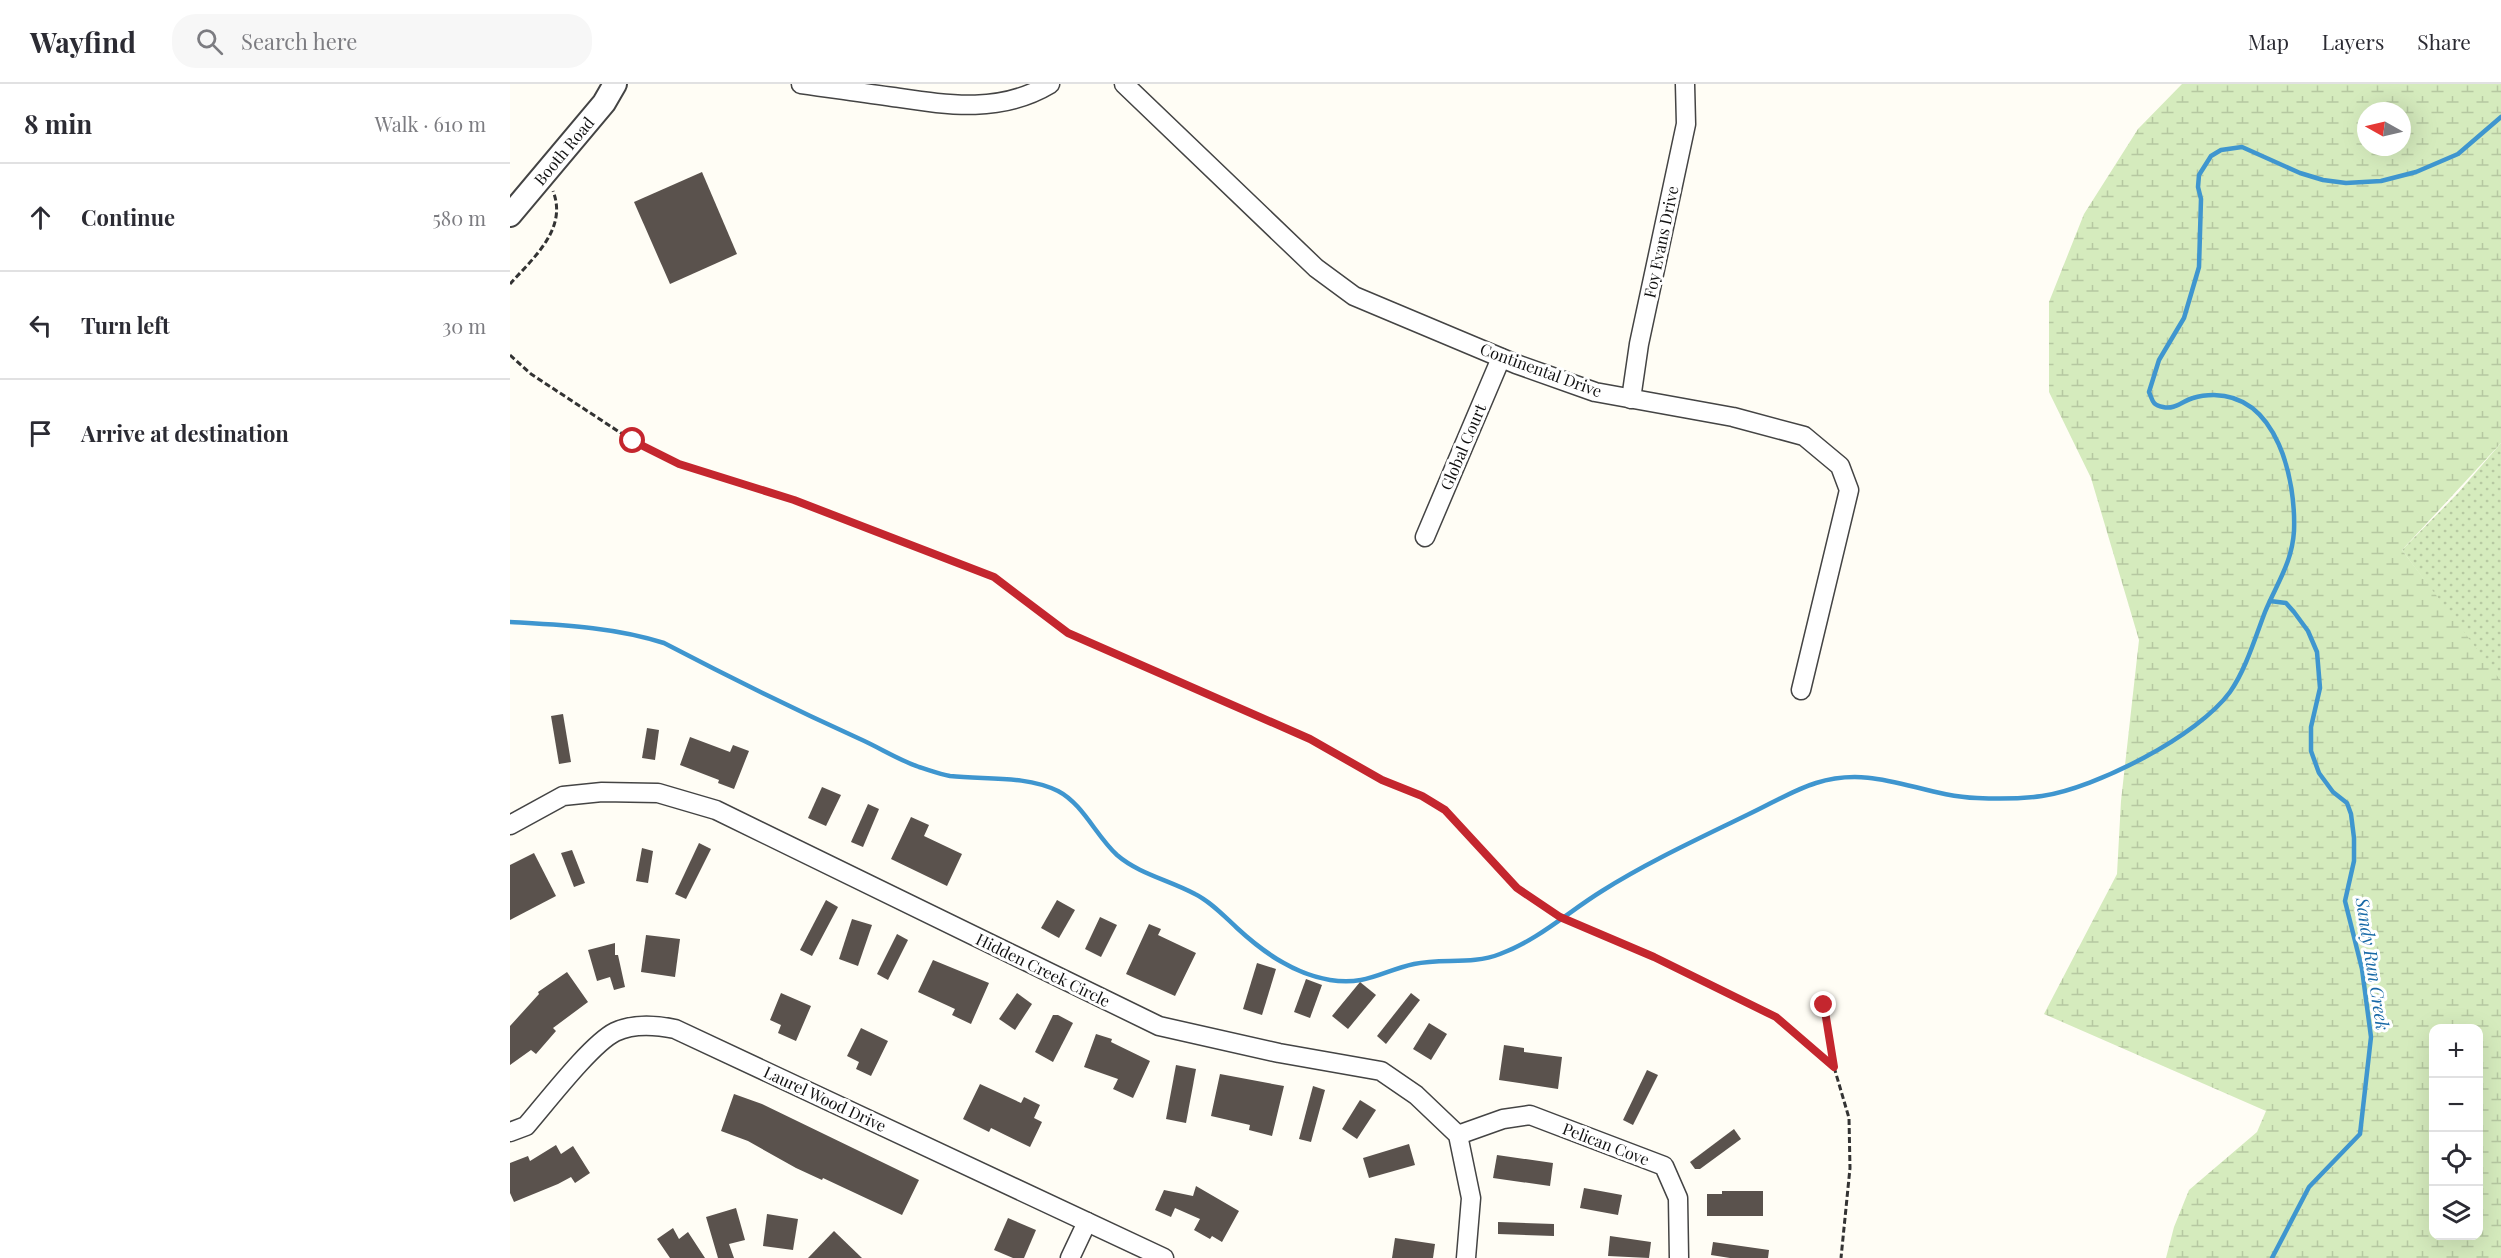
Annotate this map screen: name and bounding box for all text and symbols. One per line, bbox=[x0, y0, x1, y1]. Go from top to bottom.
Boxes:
search box bbox=[172, 14, 592, 68]
text: Wayfind bbox=[30, 23, 136, 60]
icon: search bbox=[193, 25, 226, 58]
text: Search here bbox=[241, 26, 357, 56]
text: Map bbox=[2248, 27, 2289, 55]
text: Layers bbox=[2322, 27, 2384, 55]
text: Share bbox=[2417, 27, 2471, 55]
north arrow bbox=[2357, 102, 2411, 156]
text: 8 min bbox=[24, 106, 92, 141]
text: Walk · 610 m bbox=[375, 110, 486, 137]
street label: Booth Road bbox=[529, 112, 598, 189]
street label: Foy Evans Drive bbox=[1638, 184, 1683, 300]
icon: ahead bbox=[24, 201, 57, 234]
text: Continue bbox=[81, 202, 175, 232]
text: 580 m bbox=[433, 204, 486, 231]
icon: left bbox=[24, 309, 57, 342]
text: Turn left bbox=[81, 310, 170, 340]
text: 30 m bbox=[442, 312, 486, 339]
street label: Continental Drive bbox=[1477, 338, 1605, 401]
street label: Global Court bbox=[1435, 400, 1490, 493]
icon: arrive bbox=[24, 417, 57, 450]
text: Arrive at destination bbox=[81, 418, 289, 448]
route start bbox=[619, 427, 645, 453]
water label: Sandy Run Creek bbox=[2350, 895, 2395, 1032]
street label: Hidden Creek Circle bbox=[973, 928, 1114, 1011]
route end bbox=[1810, 991, 1836, 1017]
map controls bbox=[2429, 1024, 2483, 1240]
button: + bbox=[2429, 1024, 2483, 1078]
street label: Laurel Wood Drive bbox=[761, 1061, 890, 1136]
button: − bbox=[2429, 1078, 2483, 1132]
street label: Pelican Cove bbox=[1560, 1117, 1653, 1170]
button: locate bbox=[2429, 1132, 2483, 1186]
button: layers bbox=[2429, 1186, 2483, 1240]

